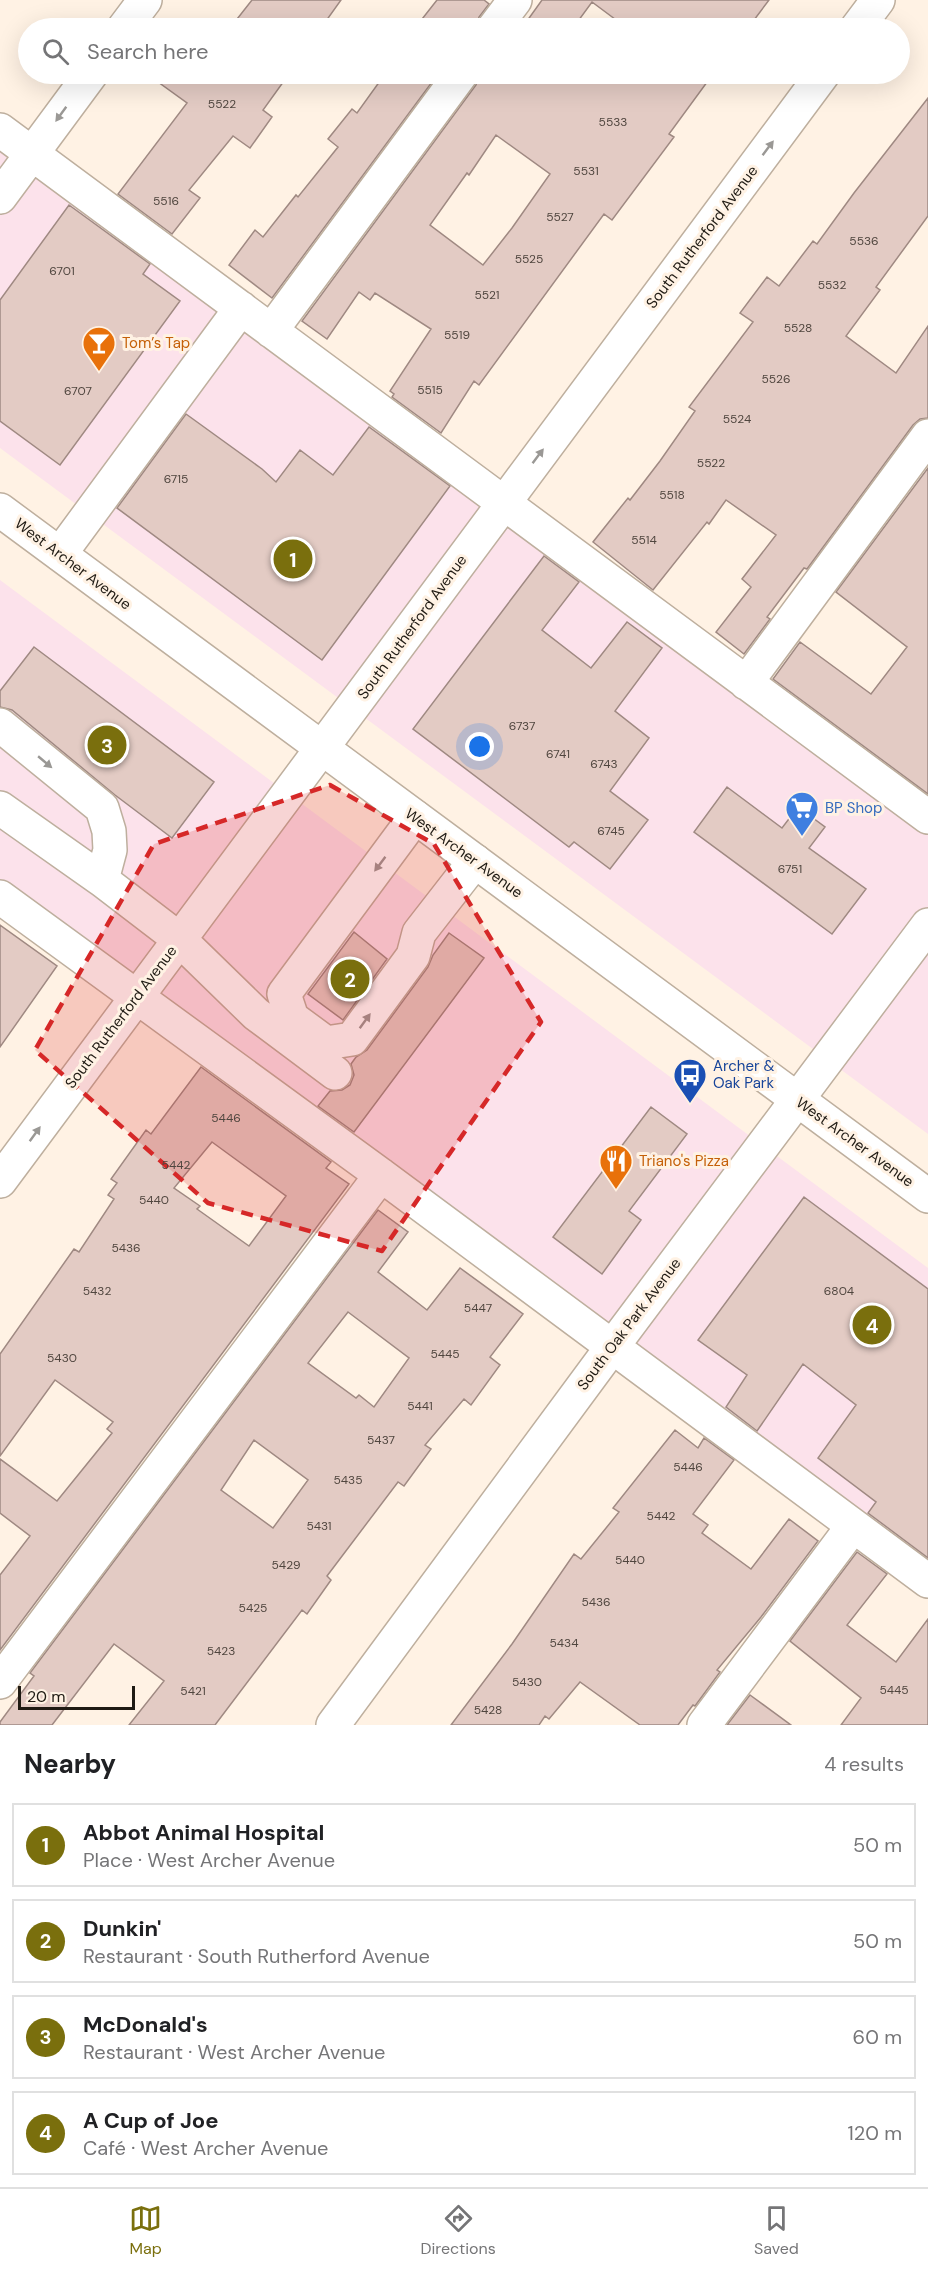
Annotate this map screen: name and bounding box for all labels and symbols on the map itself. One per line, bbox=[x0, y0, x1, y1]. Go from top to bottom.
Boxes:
house number: 5522 bbox=[208, 96, 236, 112]
one-way arrow bbox=[56, 106, 68, 121]
house number: 5533 bbox=[599, 114, 627, 130]
one-way arrow bbox=[762, 141, 774, 157]
street label: South Rutherford Avenue bbox=[642, 161, 762, 313]
house number: 5531 bbox=[573, 163, 599, 179]
house number: 5516 bbox=[153, 193, 179, 209]
house number: 5527 bbox=[546, 209, 574, 225]
house number: 5536 bbox=[849, 233, 879, 249]
house number: 5525 bbox=[515, 251, 543, 267]
house number: 6701 bbox=[49, 263, 75, 279]
house number: 5532 bbox=[818, 277, 846, 293]
house number: 5521 bbox=[474, 287, 500, 303]
house number: 5528 bbox=[784, 320, 812, 336]
bar icon: Tom’s Tap bbox=[81, 325, 117, 372]
house number: 5519 bbox=[444, 327, 470, 343]
place label: Tom’s Tap bbox=[122, 333, 190, 353]
house number: 5526 bbox=[762, 371, 790, 387]
house number: 5515 bbox=[417, 382, 443, 398]
house number: 6707 bbox=[64, 383, 92, 399]
house number: 5524 bbox=[723, 411, 751, 427]
one-way arrow bbox=[532, 449, 544, 464]
house number: 5522 bbox=[697, 455, 725, 471]
house number: 6715 bbox=[164, 471, 188, 487]
house number: 5518 bbox=[659, 487, 685, 503]
street label: West Archer Avenue bbox=[11, 514, 135, 614]
house number: 5514 bbox=[631, 532, 657, 548]
pin: 1 bbox=[274, 536, 312, 582]
street label: South Rutherford Avenue bbox=[353, 551, 471, 703]
house number: 6737 bbox=[509, 718, 535, 734]
pin: 3 bbox=[88, 722, 126, 768]
your location bbox=[465, 732, 494, 761]
house number: 6741 bbox=[546, 746, 570, 762]
one-way arrow bbox=[37, 755, 53, 768]
house number: 6743 bbox=[590, 756, 618, 772]
supermarket icon: BP Shop bbox=[784, 790, 820, 837]
place label: BP Shop bbox=[825, 798, 882, 818]
street label: West Archer Avenue bbox=[401, 804, 527, 902]
house number: 6745 bbox=[597, 823, 625, 839]
one-way arrow bbox=[374, 855, 386, 871]
house number: 6751 bbox=[778, 861, 802, 877]
street label: South Rutherford Avenue bbox=[61, 941, 181, 1093]
pin: 2 bbox=[330, 956, 370, 1002]
one-way arrow bbox=[359, 1013, 371, 1028]
place label: Archer & Oak Park bbox=[713, 1056, 775, 1093]
bus stop icon: Archer & Oak Park bbox=[672, 1057, 708, 1104]
street label: West Archer Avenue bbox=[792, 1093, 918, 1191]
house number: 5446 bbox=[211, 1110, 241, 1126]
one-way arrow bbox=[29, 1126, 41, 1142]
restaurant icon: Triano's Pizza bbox=[598, 1143, 634, 1190]
place label: Triano's Pizza bbox=[639, 1151, 729, 1171]
house number: 5442 bbox=[162, 1157, 190, 1173]
house number: 5440 bbox=[139, 1192, 169, 1208]
house number: 5436 bbox=[111, 1240, 141, 1256]
street label: South Oak Park Avenue bbox=[573, 1254, 685, 1394]
house number: 5432 bbox=[83, 1283, 111, 1299]
house number: 6804 bbox=[824, 1283, 854, 1299]
house number: 5447 bbox=[464, 1300, 492, 1316]
pin: 4 bbox=[852, 1302, 892, 1348]
house number: 5445 bbox=[430, 1346, 460, 1362]
house number: 5430 bbox=[47, 1350, 77, 1366]
house number: 5441 bbox=[407, 1398, 433, 1414]
house number: 5437 bbox=[367, 1432, 395, 1448]
house number: 5446 bbox=[673, 1459, 703, 1475]
house number: 5435 bbox=[333, 1472, 363, 1488]
house number: 5442 bbox=[647, 1508, 675, 1524]
house number: 5431 bbox=[306, 1518, 332, 1534]
house number: 5440 bbox=[615, 1552, 645, 1568]
house number: 5429 bbox=[272, 1557, 300, 1573]
house number: 5436 bbox=[581, 1594, 611, 1610]
house number: 5425 bbox=[239, 1600, 267, 1616]
house number: 5434 bbox=[550, 1635, 578, 1651]
house number: 5423 bbox=[207, 1643, 235, 1659]
house number: 5430 bbox=[512, 1674, 542, 1690]
house number: 5445 bbox=[879, 1682, 909, 1698]
scale bar bbox=[18, 1683, 135, 1710]
house number: 5421 bbox=[180, 1683, 206, 1699]
house number: 5428 bbox=[474, 1702, 502, 1718]

